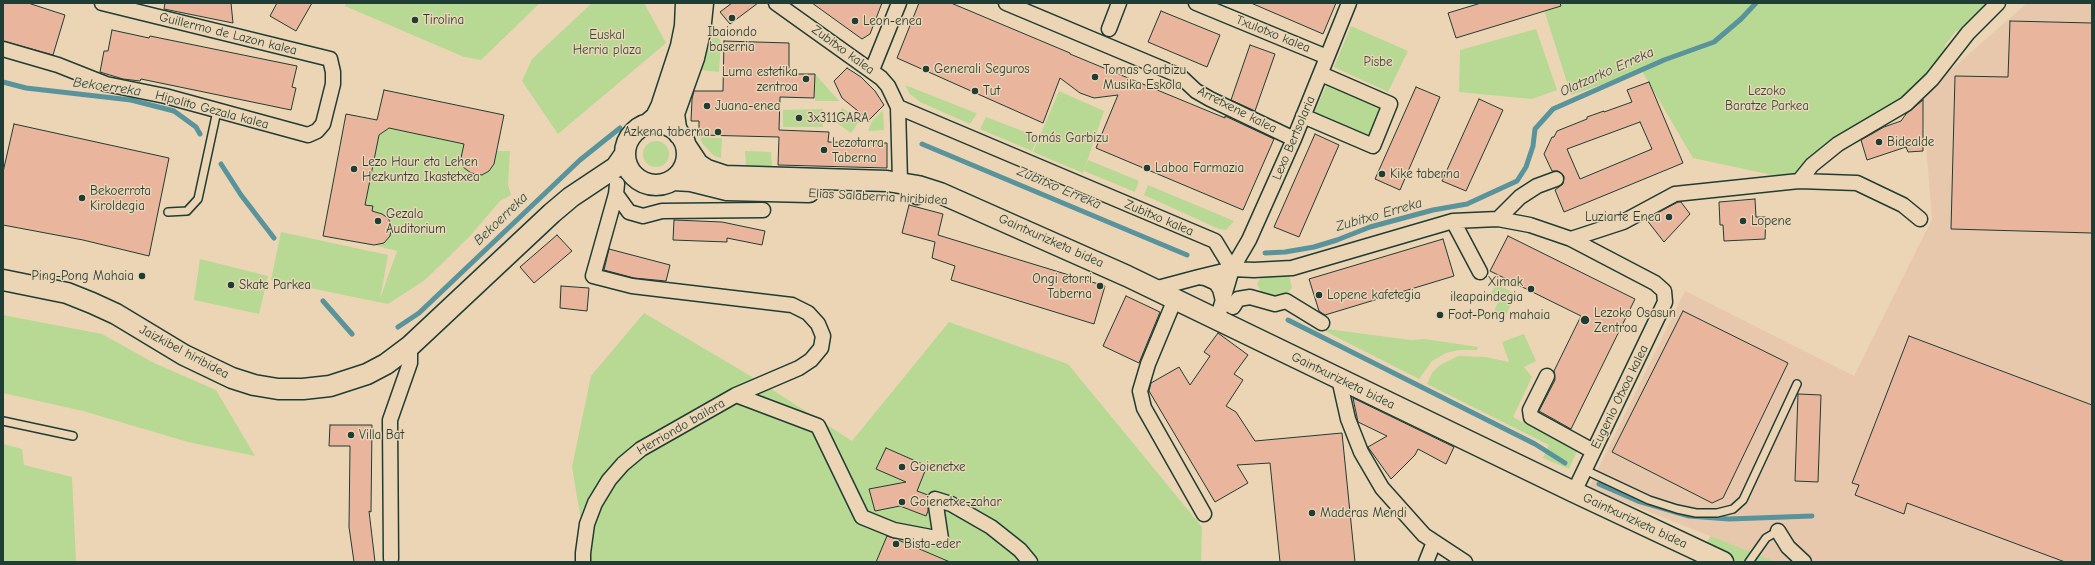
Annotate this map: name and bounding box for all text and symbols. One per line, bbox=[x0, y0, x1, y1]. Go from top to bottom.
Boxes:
street label: Guillermo de Lazon kalea bbox=[157, 9, 299, 59]
place label: Tirolina bbox=[423, 12, 464, 28]
street label: Txulotxo kalea bbox=[1234, 12, 1312, 56]
marker: Ibaiondo baserria bbox=[727, 13, 737, 23]
place label: Leon-enea bbox=[863, 13, 922, 29]
marker: Tirolina bbox=[410, 15, 420, 25]
marker: Leon-enea bbox=[850, 16, 860, 26]
street label: Zubitxo kalea bbox=[809, 22, 877, 78]
place label: Ibaiondo baserria bbox=[707, 24, 757, 55]
park label: Euskal Herria plaza bbox=[573, 27, 641, 58]
water label: Olatzarko Erreka bbox=[1557, 44, 1657, 100]
park label: Pisbe bbox=[1363, 54, 1393, 70]
place label: Generali Seguros bbox=[934, 61, 1030, 77]
place label: Tomas Garbizu Musika Eskola bbox=[1103, 62, 1186, 93]
place label: Luma estetika zentroa bbox=[722, 64, 798, 95]
marker: Generali Seguros bbox=[921, 64, 931, 74]
marker: Tomas Garbizu Musika Eskola bbox=[1090, 72, 1100, 82]
water label: Bekoerreka bbox=[72, 74, 142, 100]
marker: Luma estetika zentroa bbox=[801, 74, 811, 84]
place label: Tut bbox=[983, 83, 1000, 99]
street label: Arretxene kalea bbox=[1195, 83, 1279, 137]
park label: Lezoko Baratze Parkea bbox=[1725, 83, 1809, 114]
marker: Tut bbox=[970, 86, 980, 96]
street label: Hipolito Gezala kalea bbox=[153, 87, 271, 133]
street label: Lexo Bertsolaria bbox=[1269, 94, 1319, 182]
place label: Juana-enea bbox=[715, 98, 780, 114]
marker: Juana-enea bbox=[702, 101, 712, 111]
place label: 3x311GARA bbox=[807, 110, 869, 126]
marker: 3x311GARA bbox=[794, 113, 804, 123]
place label: Azkena taberna bbox=[623, 124, 710, 140]
marker: Azkena taberna bbox=[713, 127, 723, 137]
park label: Tomás Garbizu bbox=[1025, 130, 1109, 146]
place label: Bidealde bbox=[1887, 134, 1934, 150]
place label: Lezotarra Taberna bbox=[832, 135, 884, 166]
marker: Bidealde bbox=[1874, 137, 1884, 147]
marker: Lezotarra Taberna bbox=[819, 145, 829, 155]
place label: Lezo Haur eta Lehen Hezkuntza Ikastetxea bbox=[362, 154, 480, 185]
place label: Laboa Farmazia bbox=[1155, 160, 1244, 176]
water label: Zubitxo Erreka bbox=[1015, 163, 1103, 213]
marker: Laboa Farmazia bbox=[1142, 163, 1152, 173]
marker: Lezo Haur eta Lehen Hezkuntza Ikastetxea bbox=[349, 164, 359, 174]
place label: Kike taberna bbox=[1390, 166, 1460, 182]
marker: Kike taberna bbox=[1377, 169, 1387, 179]
place label: Bekoerrota Kiroldegia bbox=[90, 183, 151, 214]
street label: Elias Salaberria hiribidea bbox=[808, 186, 948, 208]
water label: Bekoerreka bbox=[470, 189, 532, 249]
marker: Bekoerrota Kiroldegia bbox=[77, 193, 87, 203]
water label: Zubitxo Erreka bbox=[1334, 195, 1424, 235]
street label: Zubitxo kalea bbox=[1122, 196, 1196, 240]
place label: Gezala Auditorium bbox=[386, 206, 446, 237]
place label: Luziarte Enea bbox=[1585, 209, 1661, 225]
street label: Gaintxurizketa bidea bbox=[996, 211, 1106, 271]
marker: Luziarte Enea bbox=[1664, 212, 1674, 222]
place label: Lopene bbox=[1751, 213, 1791, 229]
marker: Gezala Auditorium bbox=[373, 216, 383, 226]
marker: Lopene bbox=[1738, 216, 1748, 226]
place label: Ping-Pong Mahaia bbox=[31, 268, 134, 284]
marker: Ping-Pong Mahaia bbox=[137, 271, 147, 281]
place label: Ongi etorri Taberna bbox=[1032, 271, 1092, 302]
place label: Ximak ileapaindegia bbox=[1450, 274, 1523, 305]
place label: Skate Parkea bbox=[239, 277, 311, 293]
marker: Skate Parkea bbox=[226, 280, 236, 290]
marker: Ongi etorri Taberna bbox=[1095, 281, 1105, 291]
marker: Ximak ileapaindegia bbox=[1526, 284, 1536, 294]
place label: Lopene kafetegia bbox=[1327, 287, 1421, 303]
marker: Lopene kafetegia bbox=[1314, 290, 1324, 300]
place label: Lezoko Osasun Zentroa bbox=[1594, 305, 1676, 336]
place label: Foot-Pong mahaia bbox=[1448, 307, 1550, 323]
marker: Foot-Pong mahaia bbox=[1435, 310, 1445, 320]
marker: Lezoko Osasun Zentroa bbox=[1579, 314, 1591, 326]
street label: Jaizkibel hiribidea bbox=[137, 322, 231, 382]
street label: Eugenio Otxoa kalea bbox=[1588, 342, 1652, 452]
street label: Gaintxurizketa bidea bbox=[1289, 349, 1397, 413]
street label: Herriondo bailara bbox=[634, 395, 728, 459]
place label: Villa Bat bbox=[359, 427, 404, 443]
marker: Villa Bat bbox=[346, 430, 356, 440]
place label: Goienetxe bbox=[910, 459, 965, 475]
marker: Goienetxe bbox=[897, 462, 907, 472]
street label: Gaintxurizketa bidea bbox=[1580, 490, 1690, 552]
place label: Goienetxe-zahar bbox=[910, 494, 1002, 510]
marker: Goienetxe-zahar bbox=[897, 497, 907, 507]
place label: Maderas Mendi bbox=[1320, 505, 1407, 521]
marker: Maderas Mendi bbox=[1307, 508, 1317, 518]
place label: Bista-eder bbox=[904, 536, 961, 552]
marker: Bista-eder bbox=[891, 539, 901, 549]

